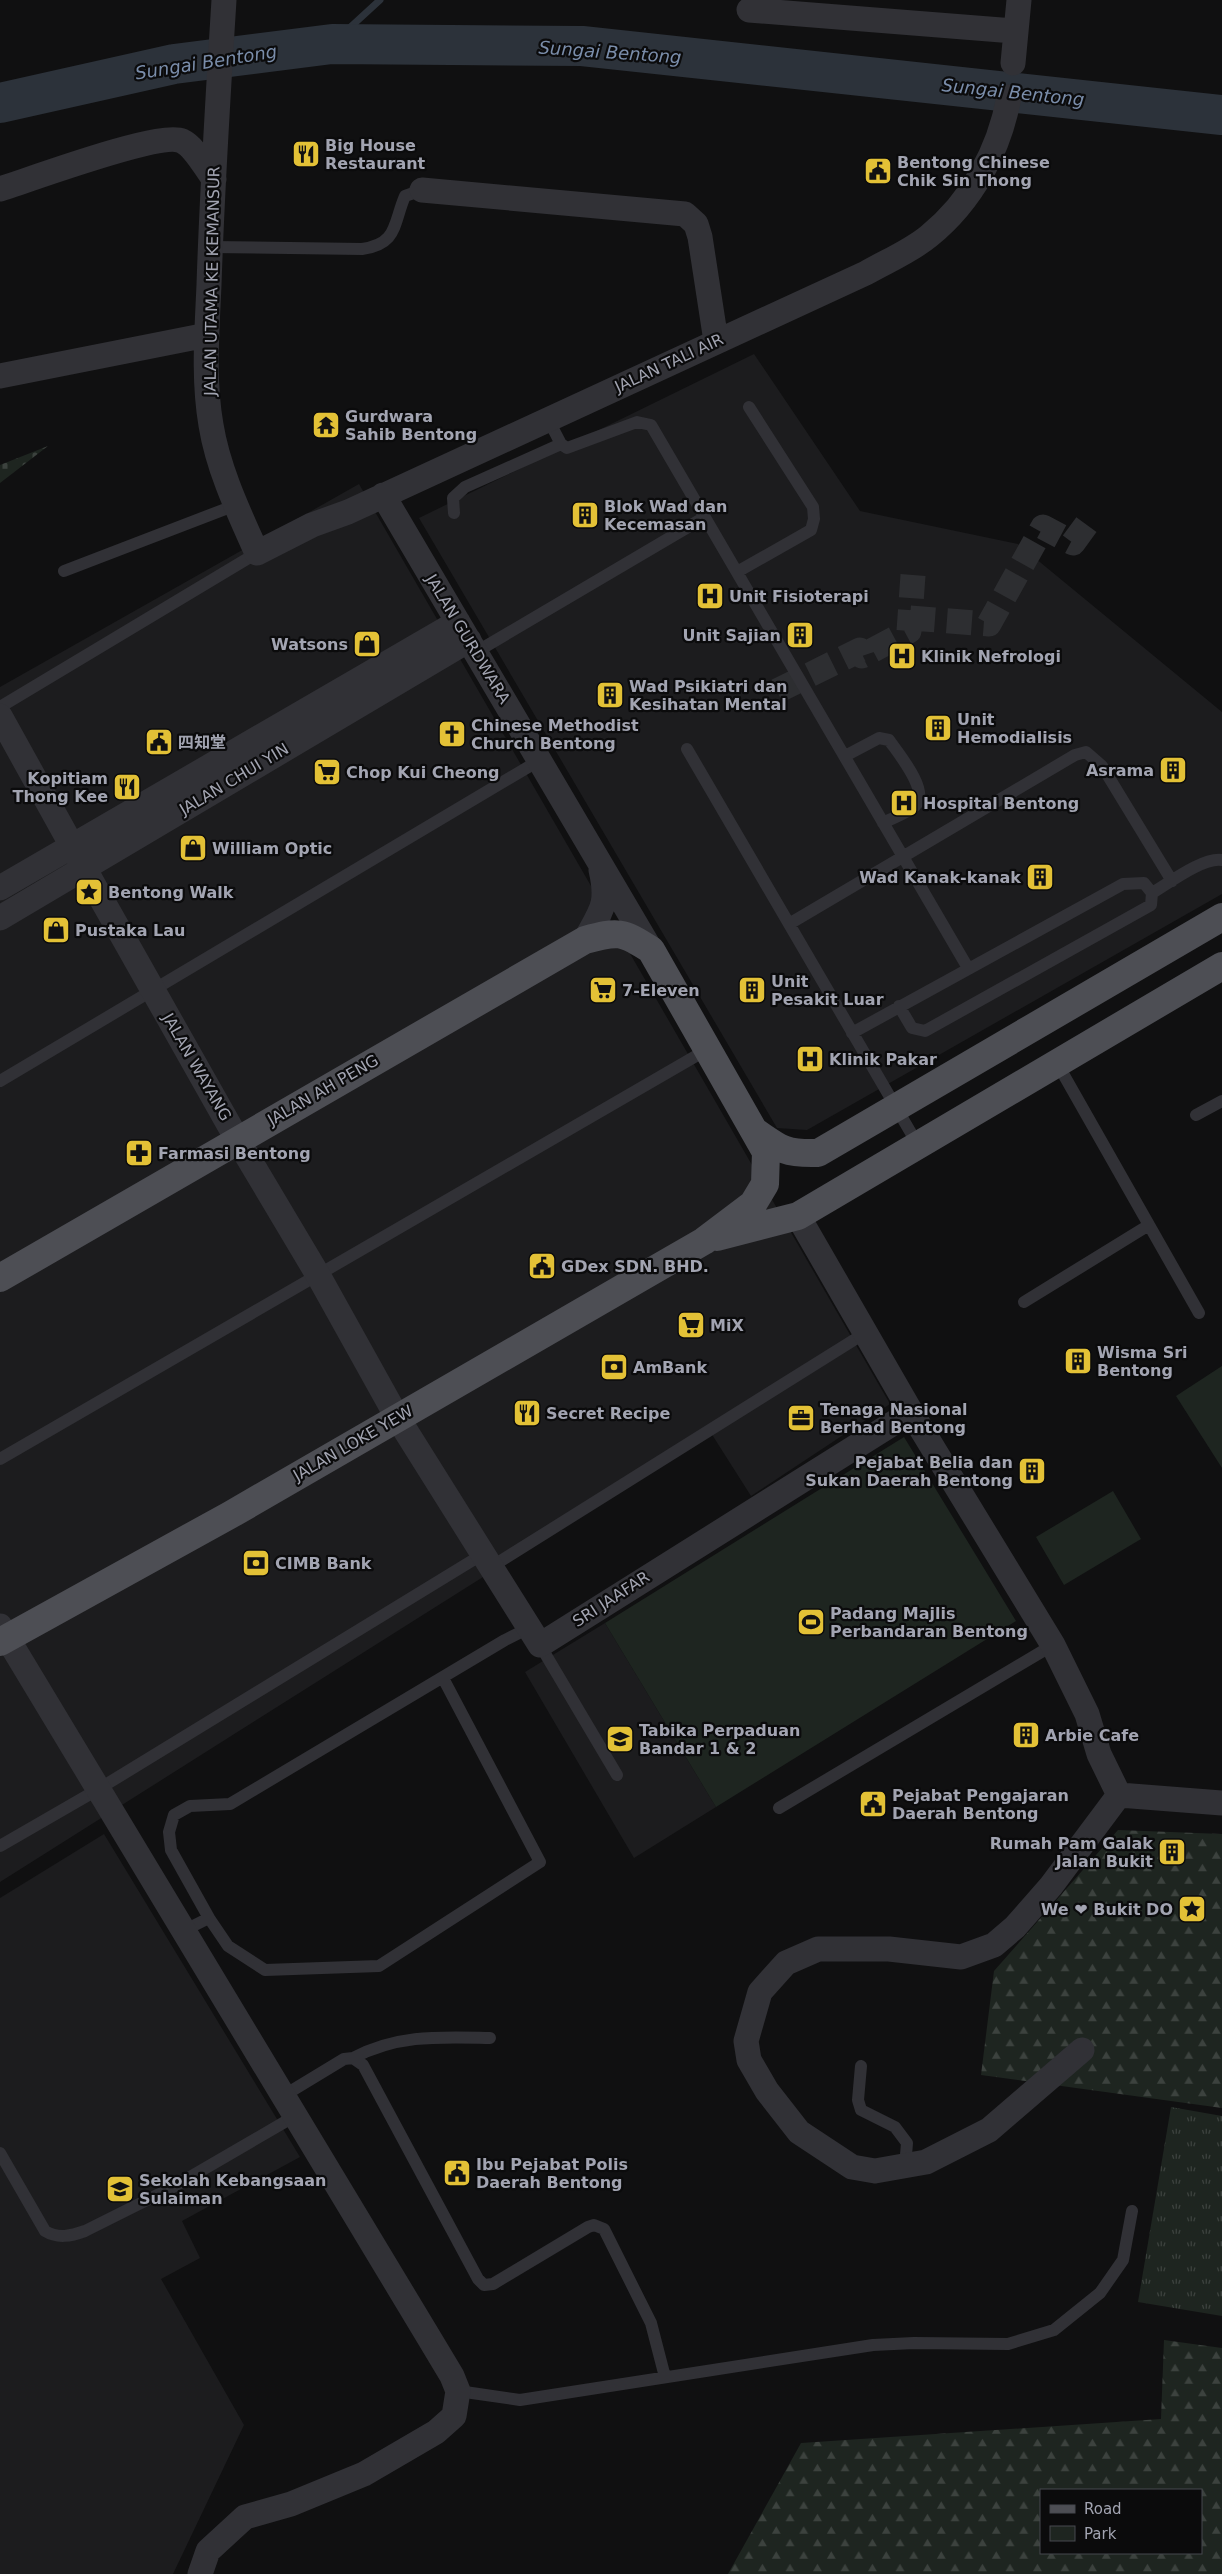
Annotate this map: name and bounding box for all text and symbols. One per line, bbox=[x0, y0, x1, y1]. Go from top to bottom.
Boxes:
water label: Sungai Bentong bbox=[538, 37, 682, 67]
water label: Sungai Bentong bbox=[134, 40, 278, 84]
water label: Sungai Bentong bbox=[941, 74, 1085, 110]
place label: Big House Restaurant bbox=[325, 136, 426, 173]
restaurant icon: Big House Restaurant bbox=[291, 139, 321, 169]
place label: Bentong Chinese Chik Sin Thong bbox=[897, 153, 1050, 190]
public building icon: Bentong Chinese Chik Sin Thong bbox=[863, 156, 893, 186]
street label: JALAN UTAMA KE KEMANSUR bbox=[200, 166, 224, 397]
street label: JALAN TALI AIR bbox=[611, 330, 726, 397]
place label: Gurdwara Sahib Bentong bbox=[345, 407, 477, 444]
temple icon: Gurdwara Sahib Bentong bbox=[311, 410, 341, 440]
place label: Blok Wad dan Kecemasan bbox=[604, 497, 727, 534]
building icon: Blok Wad dan Kecemasan bbox=[570, 500, 600, 530]
street label: JALAN GURDWARA bbox=[421, 570, 514, 707]
hospital icon: Unit Fisioterapi bbox=[695, 581, 725, 611]
place label: Unit Fisioterapi bbox=[729, 587, 869, 606]
building icon: Unit Sajian bbox=[785, 620, 815, 650]
place label: Unit Sajian bbox=[682, 626, 781, 645]
shop icon: Watsons bbox=[352, 629, 382, 659]
place label: Watsons bbox=[271, 635, 348, 654]
hospital icon: Klinik Nefrologi bbox=[887, 641, 917, 671]
place label: Klinik Nefrologi bbox=[921, 647, 1061, 666]
place label: Wad Psikiatri dan Kesihatan Mental bbox=[629, 677, 788, 714]
building icon: Wad Psikiatri dan Kesihatan Mental bbox=[595, 680, 625, 710]
place label: Unit Hemodialisis bbox=[957, 710, 1072, 747]
building icon: Unit Hemodialisis bbox=[923, 713, 953, 743]
place label: Chinese Methodist Church Bentong bbox=[471, 716, 639, 753]
church icon: Chinese Methodist Church Bentong bbox=[437, 719, 467, 749]
public building icon: 四知堂 bbox=[144, 727, 174, 757]
place label: 四知堂 bbox=[178, 733, 226, 752]
street label: JALAN CHUI YIN bbox=[175, 739, 292, 820]
building icon: Asrama bbox=[1158, 755, 1188, 785]
supermarket icon: Chop Kui Cheong bbox=[312, 757, 342, 787]
place label: Asrama bbox=[1086, 761, 1154, 780]
place label: Chop Kui Cheong bbox=[346, 763, 500, 782]
place label: Kopitiam Thong Kee bbox=[12, 769, 108, 806]
restaurant icon: Kopitiam Thong Kee bbox=[112, 772, 142, 802]
hospital icon: Hospital Bentong bbox=[889, 788, 919, 818]
place label: Hospital Bentong bbox=[923, 794, 1079, 813]
shop icon: William Optic bbox=[178, 833, 208, 863]
place label: William Optic bbox=[212, 839, 332, 858]
building icon: Wad Kanak-kanak bbox=[1025, 862, 1055, 892]
place label: Wad Kanak-kanak bbox=[859, 868, 1021, 887]
place icon: Bentong Walk bbox=[74, 877, 104, 907]
place label: Bentong Walk bbox=[108, 883, 234, 902]
shop icon: Pustaka Lau bbox=[41, 915, 71, 945]
place label: Pustaka Lau bbox=[75, 921, 185, 940]
place label: Unit Pesakit Luar bbox=[771, 972, 884, 1009]
supermarket icon: 7-Eleven bbox=[588, 975, 618, 1005]
building icon: Unit Pesakit Luar bbox=[737, 975, 767, 1005]
place label: 7-Eleven bbox=[622, 981, 700, 1000]
street label: JALAN WAYANG bbox=[158, 1009, 236, 1124]
hospital icon: Klinik Pakar bbox=[795, 1044, 825, 1074]
place label: Klinik Pakar bbox=[829, 1050, 937, 1069]
street label: JALAN AH PENG bbox=[263, 1051, 382, 1130]
pharmacy icon: Farmasi Bentong bbox=[124, 1138, 154, 1168]
place label: Farmasi Bentong bbox=[158, 1144, 311, 1163]
public building icon: GDex SDN. BHD. bbox=[527, 1251, 557, 1281]
place label: GDex SDN. BHD. bbox=[561, 1257, 709, 1276]
supermarket icon: MiX bbox=[676, 1310, 706, 1340]
place label: MiX bbox=[710, 1316, 744, 1335]
place label: Wisma Sri Bentong bbox=[1097, 1343, 1188, 1380]
building icon: Wisma Sri Bentong bbox=[1063, 1346, 1093, 1376]
bank icon: AmBank bbox=[599, 1352, 629, 1382]
place label: AmBank bbox=[633, 1358, 707, 1377]
restaurant icon: Secret Recipe bbox=[512, 1398, 542, 1428]
place label: Tenaga Nasional Berhad Bentong bbox=[820, 1400, 968, 1437]
street label: JALAN LOKE YEW bbox=[289, 1401, 416, 1485]
office icon: Tenaga Nasional Berhad Bentong bbox=[786, 1403, 816, 1433]
place label: Secret Recipe bbox=[546, 1404, 670, 1423]
place label: Pejabat Belia dan Sukan Daerah Bentong bbox=[805, 1453, 1013, 1490]
building icon: Pejabat Belia dan Sukan Daerah Bentong bbox=[1017, 1456, 1047, 1486]
bank icon: CIMB Bank bbox=[241, 1548, 271, 1578]
place label: CIMB Bank bbox=[275, 1554, 372, 1573]
street label: SRI JAAFAR bbox=[569, 1567, 653, 1631]
place label: Padang Majlis Perbandaran Bentong bbox=[830, 1604, 1028, 1641]
sports icon: Padang Majlis Perbandaran Bentong bbox=[796, 1607, 826, 1637]
building icon: Arbie Cafe bbox=[1011, 1720, 1041, 1750]
place label: Tabika Perpaduan Bandar 1 & 2 bbox=[639, 1721, 800, 1758]
school or university icon: Tabika Perpaduan Bandar 1 & 2 bbox=[605, 1724, 635, 1754]
place label: Arbie Cafe bbox=[1045, 1726, 1139, 1745]
place label: Pejabat Pengajaran Daerah Bentong bbox=[892, 1786, 1069, 1823]
public building icon: Pejabat Pengajaran Daerah Bentong bbox=[858, 1789, 888, 1819]
place label: Rumah Pam Galak Jalan Bukit bbox=[990, 1834, 1153, 1871]
building icon: Rumah Pam Galak Jalan Bukit bbox=[1157, 1837, 1187, 1867]
place icon: We ❤ Bukit DO bbox=[1177, 1894, 1207, 1924]
place label: We ❤ Bukit DO bbox=[1041, 1900, 1173, 1919]
place label: Ibu Pejabat Polis Daerah Bentong bbox=[476, 2155, 628, 2192]
public building icon: Ibu Pejabat Polis Daerah Bentong bbox=[442, 2158, 472, 2188]
place label: Sekolah Kebangsaan Sulaiman bbox=[139, 2171, 326, 2208]
school or university icon: Sekolah Kebangsaan Sulaiman bbox=[105, 2174, 135, 2204]
legend bbox=[1040, 2489, 1202, 2554]
text: Road bbox=[1084, 2500, 1122, 2518]
text: Park bbox=[1084, 2525, 1117, 2543]

